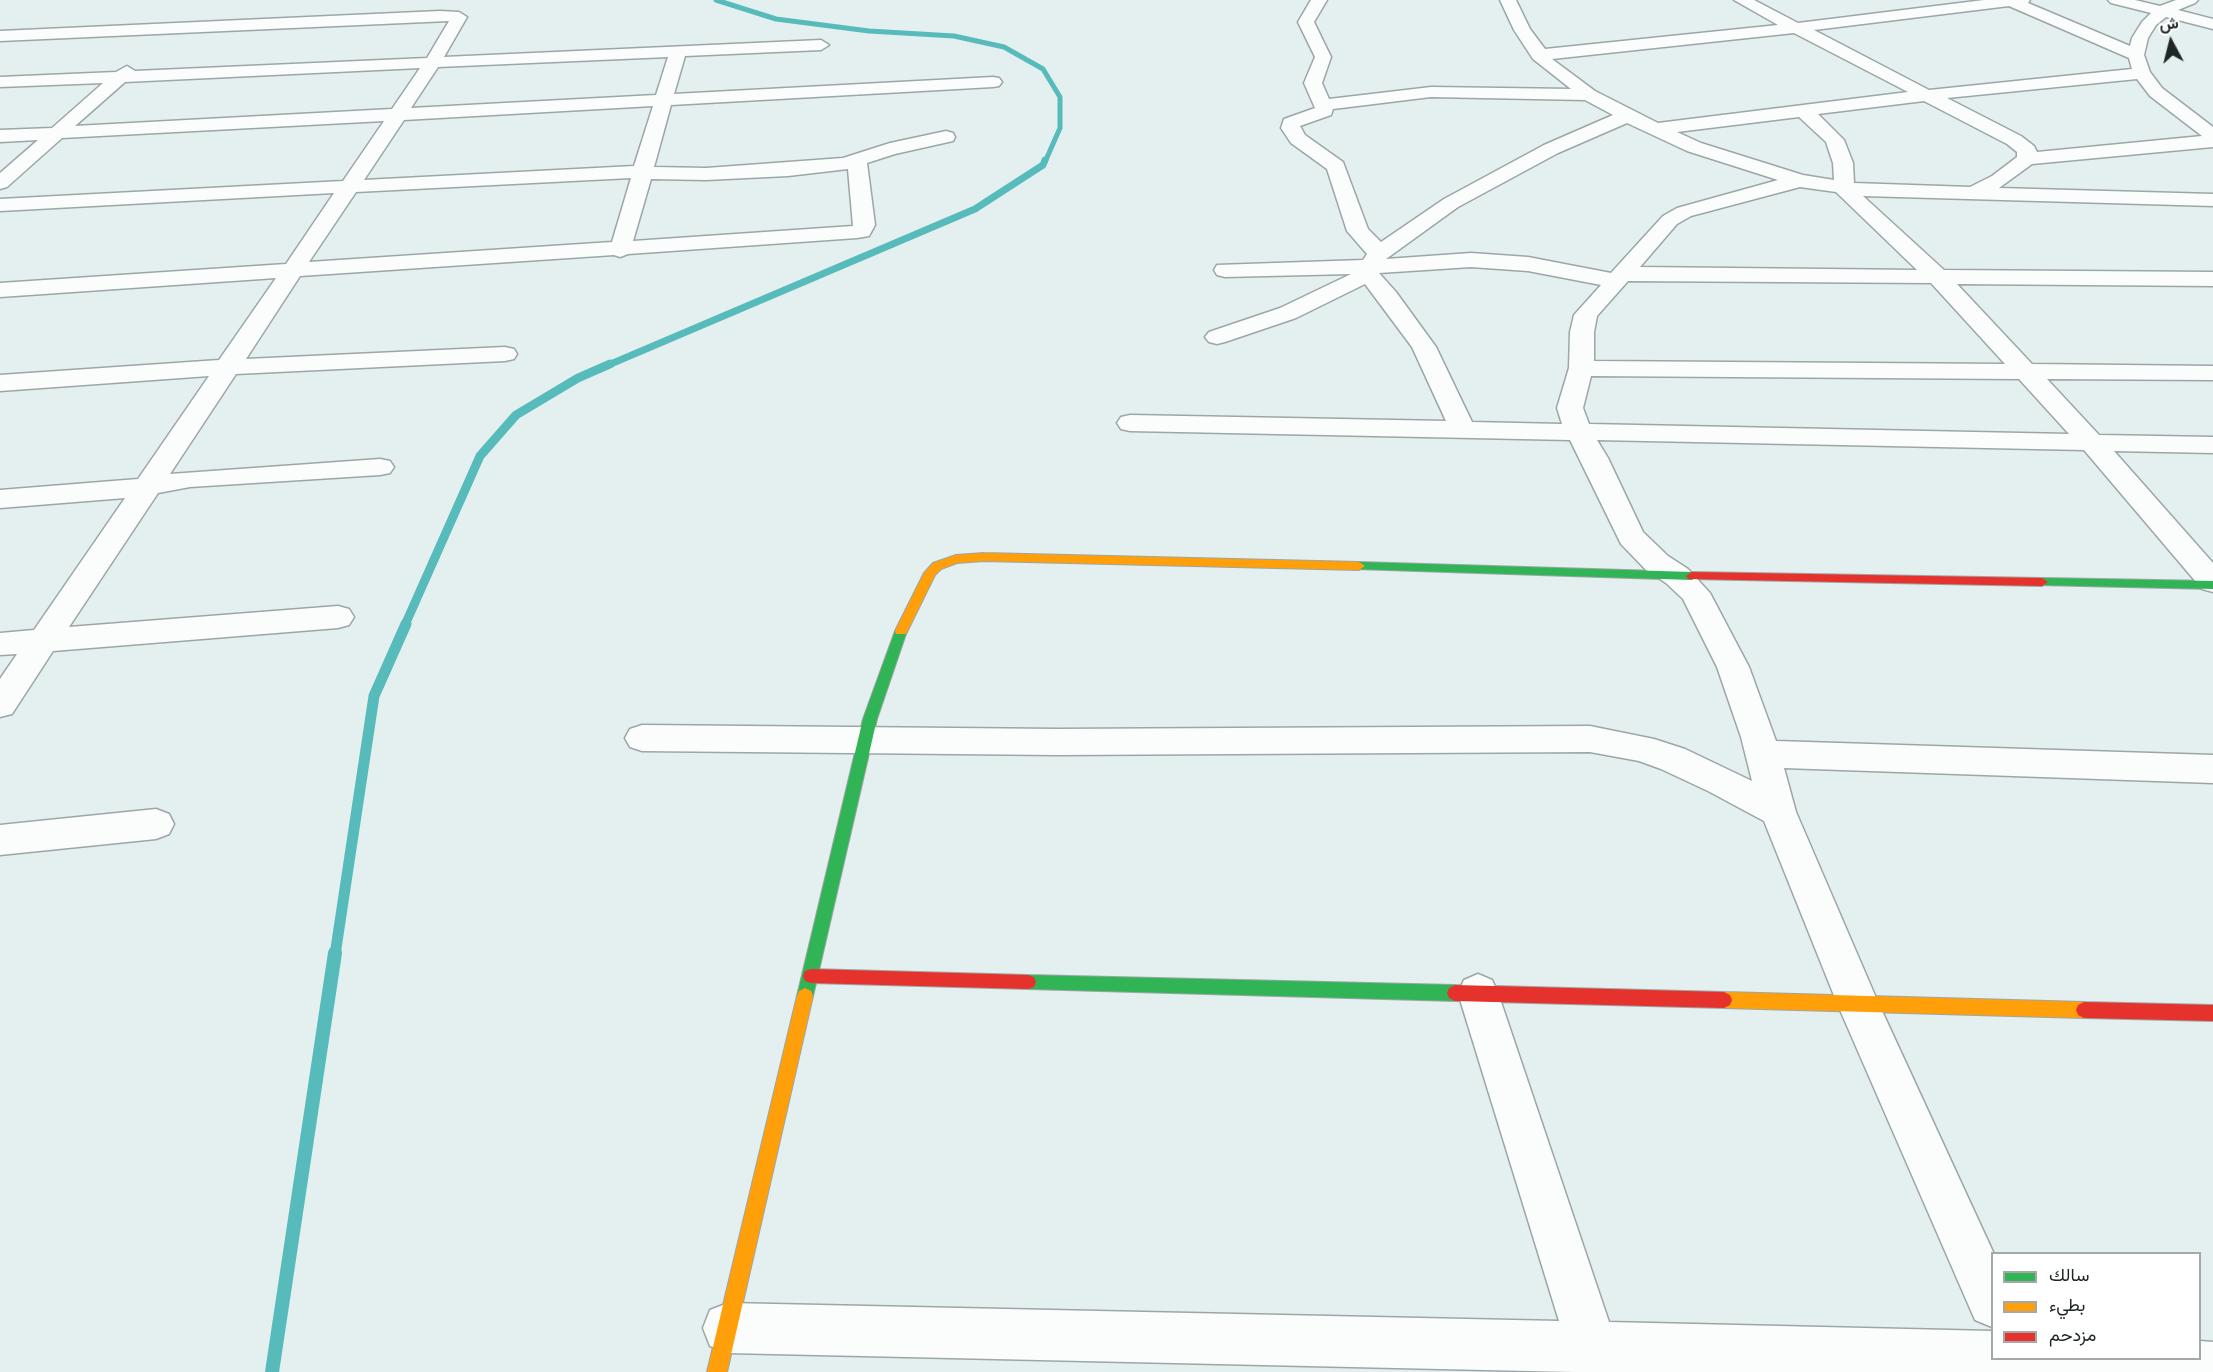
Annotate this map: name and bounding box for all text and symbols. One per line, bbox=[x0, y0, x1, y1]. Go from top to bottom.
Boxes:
north arrow bbox=[2141, 12, 2201, 72]
text: ش bbox=[2158, 15, 2179, 33]
legend bbox=[1991, 1252, 2201, 1360]
text: سالك bbox=[2049, 1267, 2089, 1285]
text: بطيء bbox=[2049, 1297, 2085, 1315]
text: مزدحم bbox=[2049, 1327, 2096, 1345]

